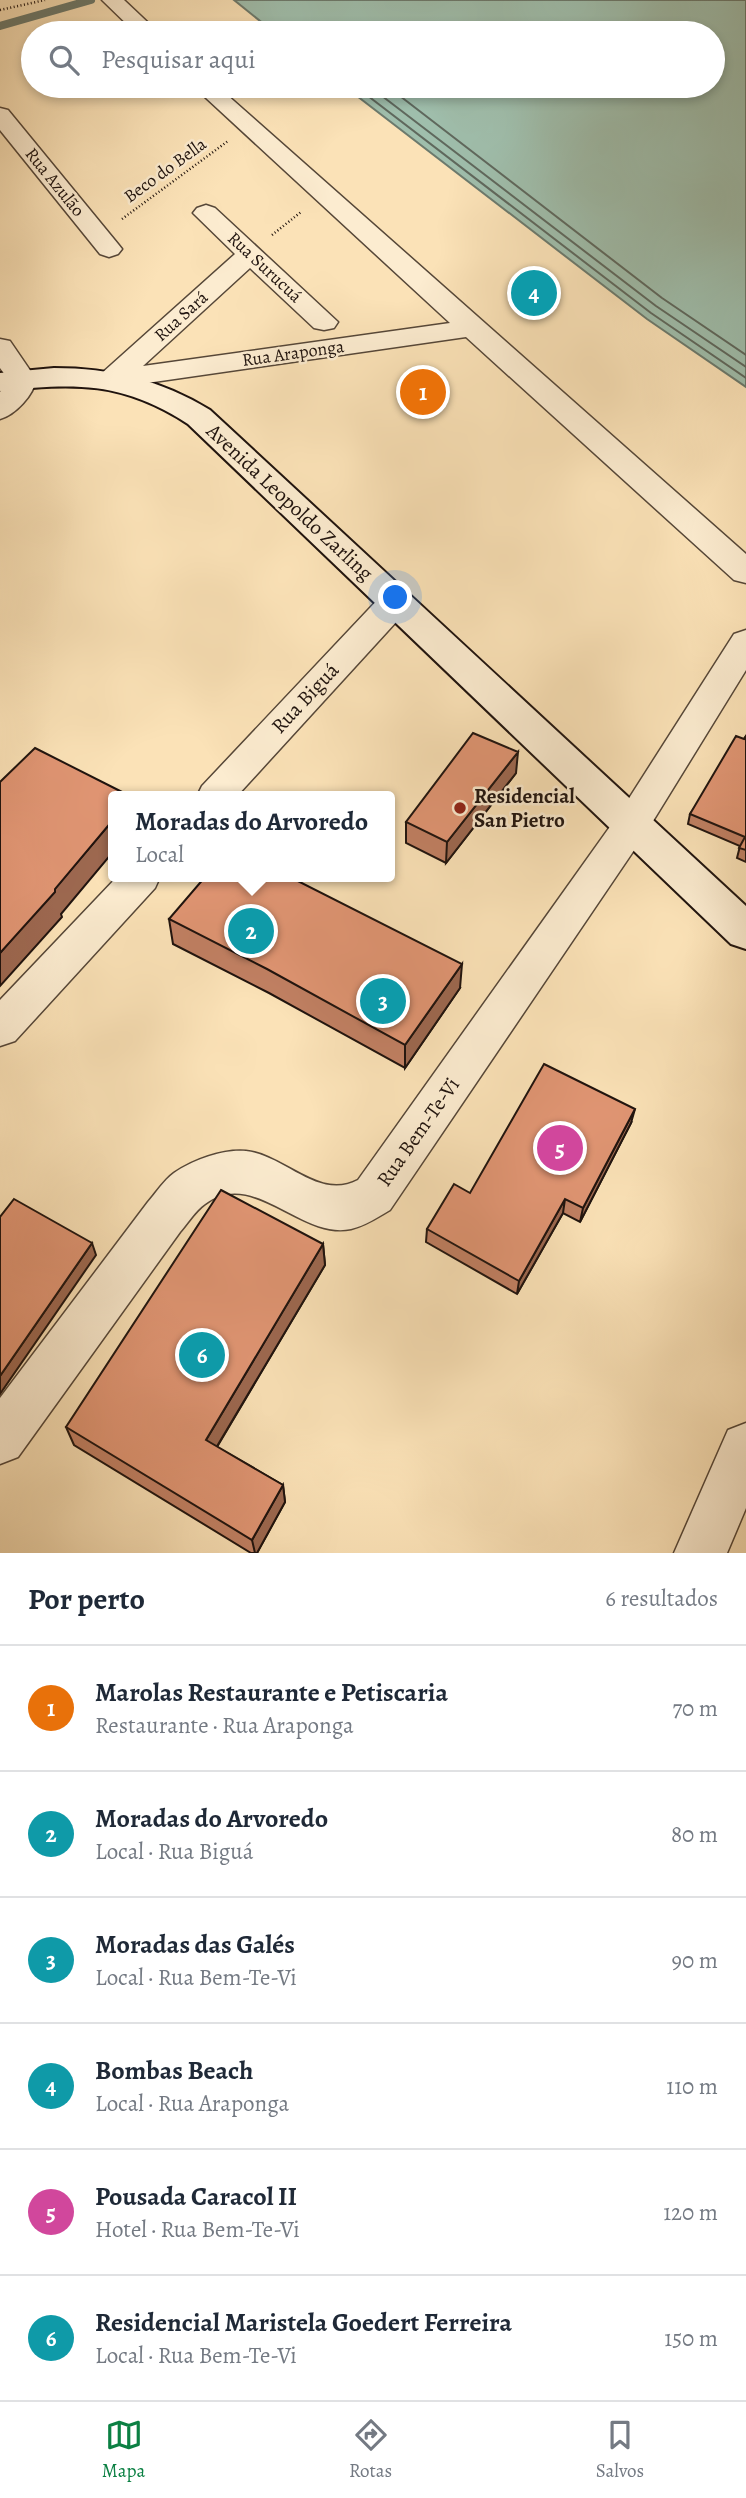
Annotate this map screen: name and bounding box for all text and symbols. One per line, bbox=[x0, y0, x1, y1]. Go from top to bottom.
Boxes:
search box bbox=[21, 21, 725, 98]
icon: search bbox=[45, 41, 83, 79]
text: Pesquisar aqui bbox=[101, 42, 256, 77]
street label: Beco do Bella bbox=[119, 132, 212, 208]
street label: Rua Azulão bbox=[20, 142, 90, 222]
street label: Rua Surucuá bbox=[223, 226, 308, 308]
pin: 4 bbox=[511, 267, 557, 319]
street label: Rua Sará bbox=[149, 285, 214, 347]
street label: Rua Araponga bbox=[240, 334, 346, 372]
pin: 1 bbox=[400, 366, 446, 418]
street label: Avenida Leopoldo Zarling bbox=[200, 416, 380, 587]
your location bbox=[378, 580, 412, 614]
street label: Rua Biguá bbox=[265, 656, 345, 740]
place label: Residencial San Pietro bbox=[474, 782, 575, 834]
popup bbox=[108, 791, 395, 882]
marker: Residencial San Pietro bbox=[452, 800, 468, 816]
text: Moradas do Arvoredo bbox=[135, 804, 368, 839]
text: Local bbox=[135, 839, 184, 870]
pin: 2 bbox=[228, 905, 274, 957]
pin: 3 bbox=[360, 975, 406, 1027]
street label: Rua Bem-Te-Vi bbox=[370, 1072, 466, 1192]
pin: 5 bbox=[537, 1122, 583, 1174]
pin: 6 bbox=[179, 1329, 225, 1381]
text: Por perto bbox=[28, 1579, 145, 1619]
text: 6 resultados bbox=[605, 1583, 718, 1614]
text: Marolas Restaurante e Petiscaria bbox=[95, 1675, 448, 1710]
text: 1 bbox=[47, 1693, 55, 1724]
text: 70 m bbox=[672, 1693, 718, 1724]
text: Restaurante · Rua Araponga bbox=[95, 1710, 354, 1741]
text: Moradas do Arvoredo bbox=[95, 1801, 328, 1836]
text: 2 bbox=[45, 1819, 57, 1850]
text: 80 m bbox=[671, 1819, 718, 1850]
text: Local · Rua Biguá bbox=[95, 1836, 253, 1867]
text: Moradas das Galés bbox=[95, 1927, 295, 1962]
text: 3 bbox=[46, 1945, 56, 1976]
text: 90 m bbox=[672, 1945, 718, 1976]
text: Local · Rua Bem-Te-Vi bbox=[95, 1962, 297, 1993]
text: Bombas Beach bbox=[95, 2053, 253, 2088]
text: 4 bbox=[46, 2071, 56, 2102]
text: 110 m bbox=[666, 2071, 718, 2102]
text: Local · Rua Araponga bbox=[95, 2088, 289, 2119]
text: Pousada Caracol II bbox=[95, 2179, 297, 2214]
text: 5 bbox=[46, 2197, 56, 2228]
text: 120 m bbox=[663, 2197, 718, 2228]
text: Hotel · Rua Bem-Te-Vi bbox=[95, 2214, 300, 2245]
text: Residencial Maristela Goedert Ferreira bbox=[95, 2305, 512, 2340]
text: 6 bbox=[46, 2323, 56, 2354]
text: 150 m bbox=[664, 2323, 718, 2354]
text: Local · Rua Bem-Te-Vi bbox=[95, 2340, 297, 2371]
tab: Mapa bbox=[102, 2416, 145, 2484]
tab: Rotas bbox=[349, 2416, 392, 2484]
tab: Salvos bbox=[596, 2416, 644, 2484]

